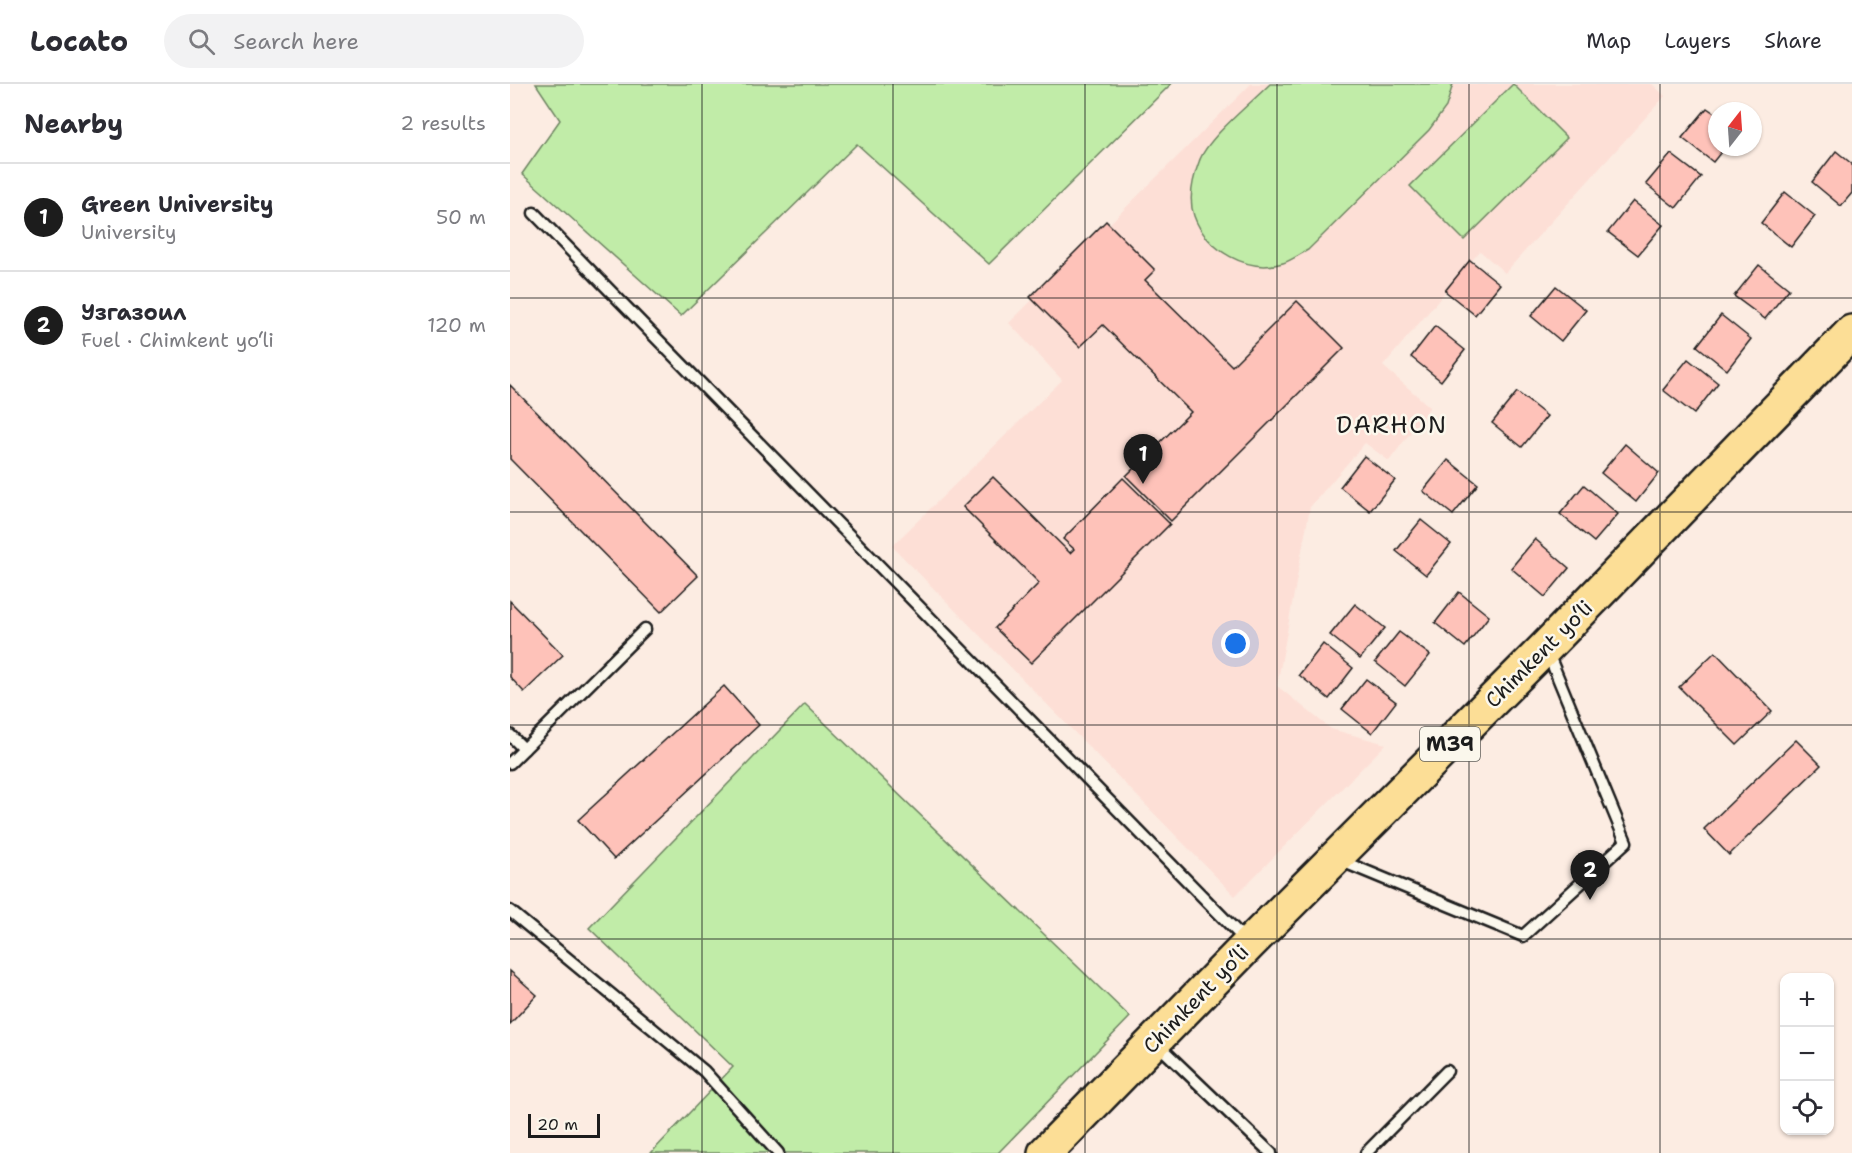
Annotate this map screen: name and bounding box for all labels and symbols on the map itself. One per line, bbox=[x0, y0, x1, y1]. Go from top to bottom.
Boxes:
north arrow bbox=[1708, 102, 1762, 156]
district label: DARHON bbox=[1336, 409, 1448, 441]
pin: 1 bbox=[1124, 434, 1162, 484]
street label: Chimkent yo‘li bbox=[1479, 594, 1599, 714]
your location bbox=[1221, 629, 1250, 658]
road number: M39 bbox=[1420, 727, 1480, 761]
pin: 2 bbox=[1570, 850, 1610, 900]
street label: Chimkent yo‘li bbox=[1137, 938, 1255, 1060]
scale bar bbox=[528, 1111, 600, 1138]

